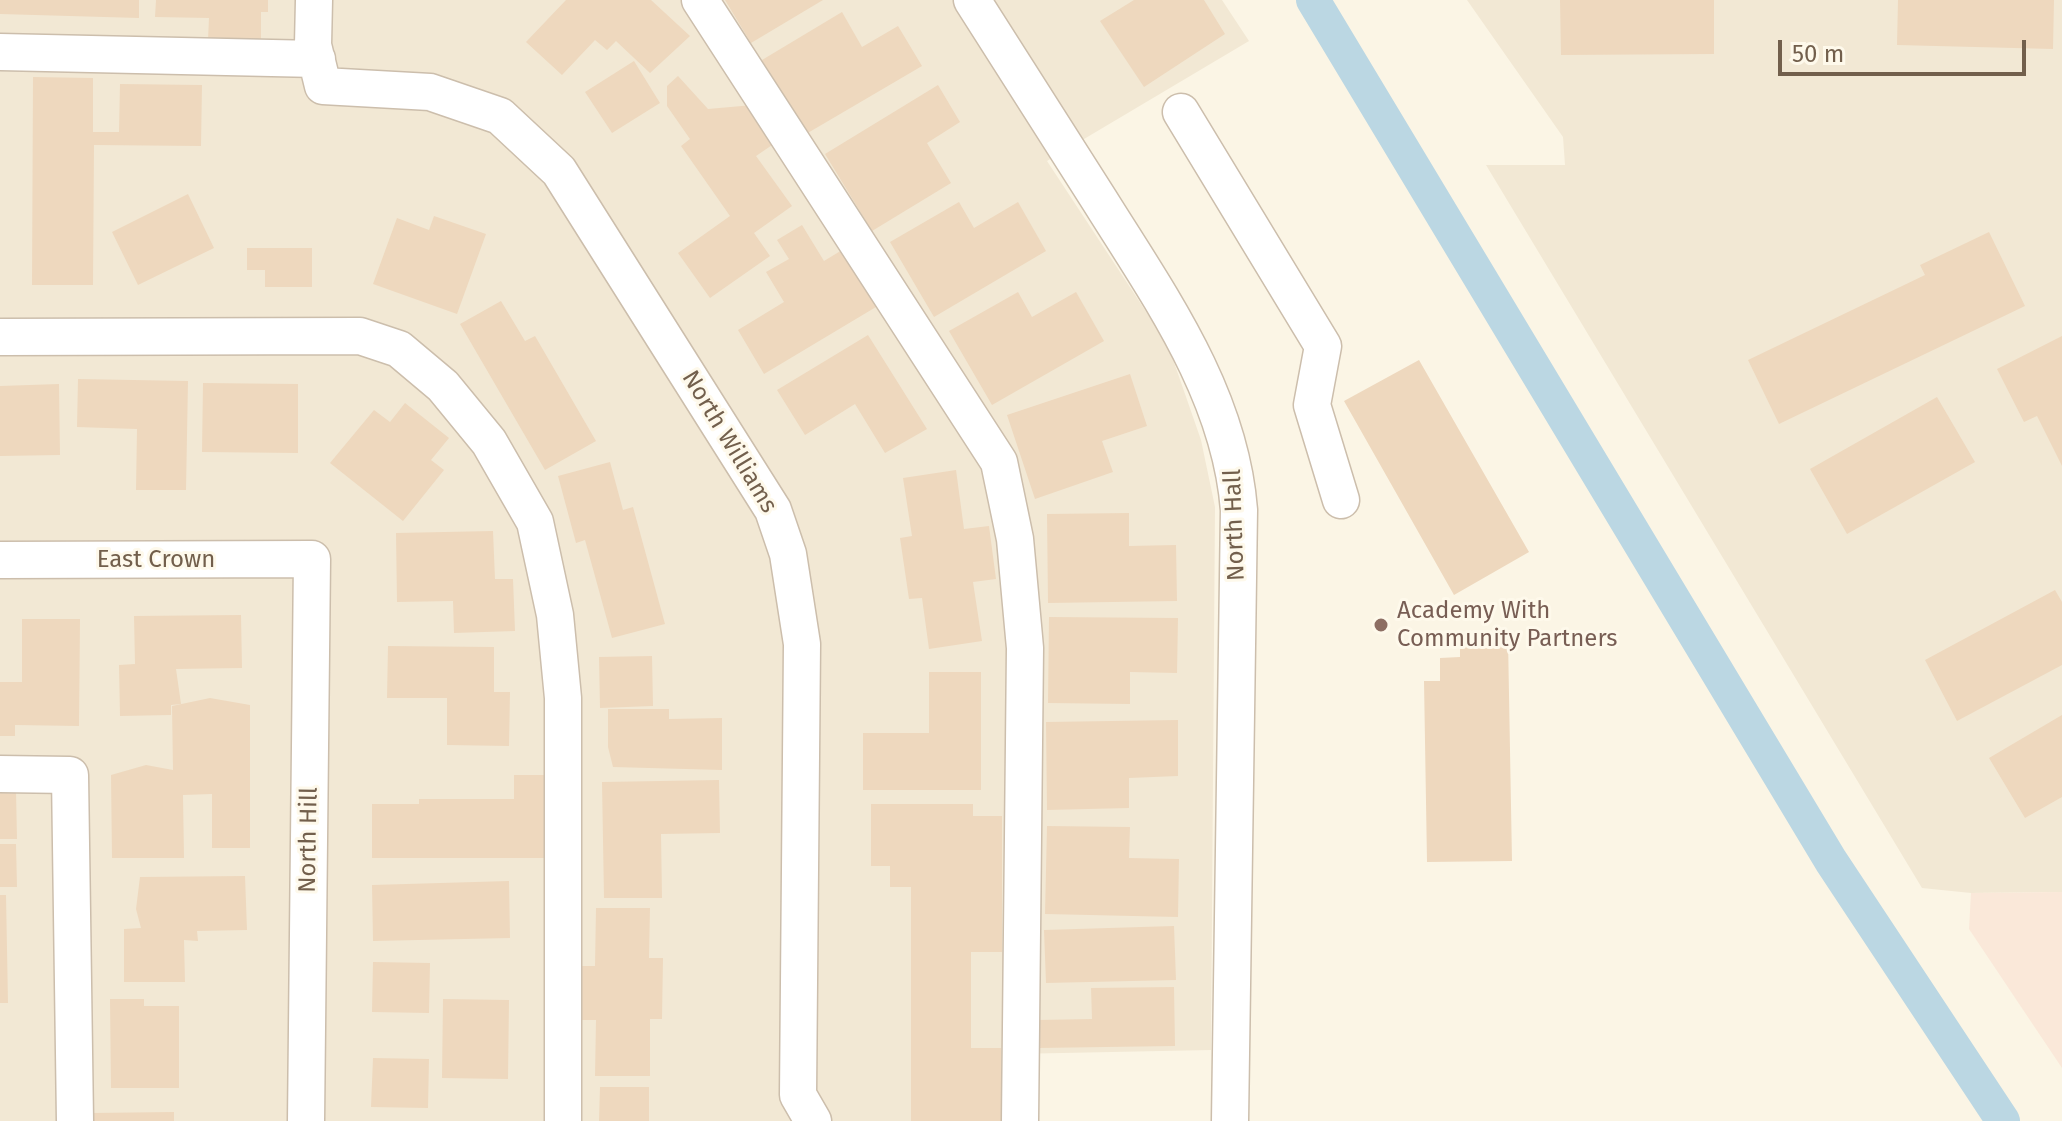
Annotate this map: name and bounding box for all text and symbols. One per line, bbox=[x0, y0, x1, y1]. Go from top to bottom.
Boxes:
scale bar bbox=[1782, 24, 2030, 74]
text: 50 m bbox=[1792, 40, 1844, 68]
street label: North Williams bbox=[675, 366, 783, 518]
street label: North Hall bbox=[1219, 469, 1251, 581]
street label: East Crown bbox=[97, 546, 215, 574]
place label: Academy With Community Partners bbox=[1397, 597, 1617, 653]
marker: Academy With Community Partners bbox=[1372, 616, 1390, 634]
street label: North Hill bbox=[294, 787, 324, 893]

